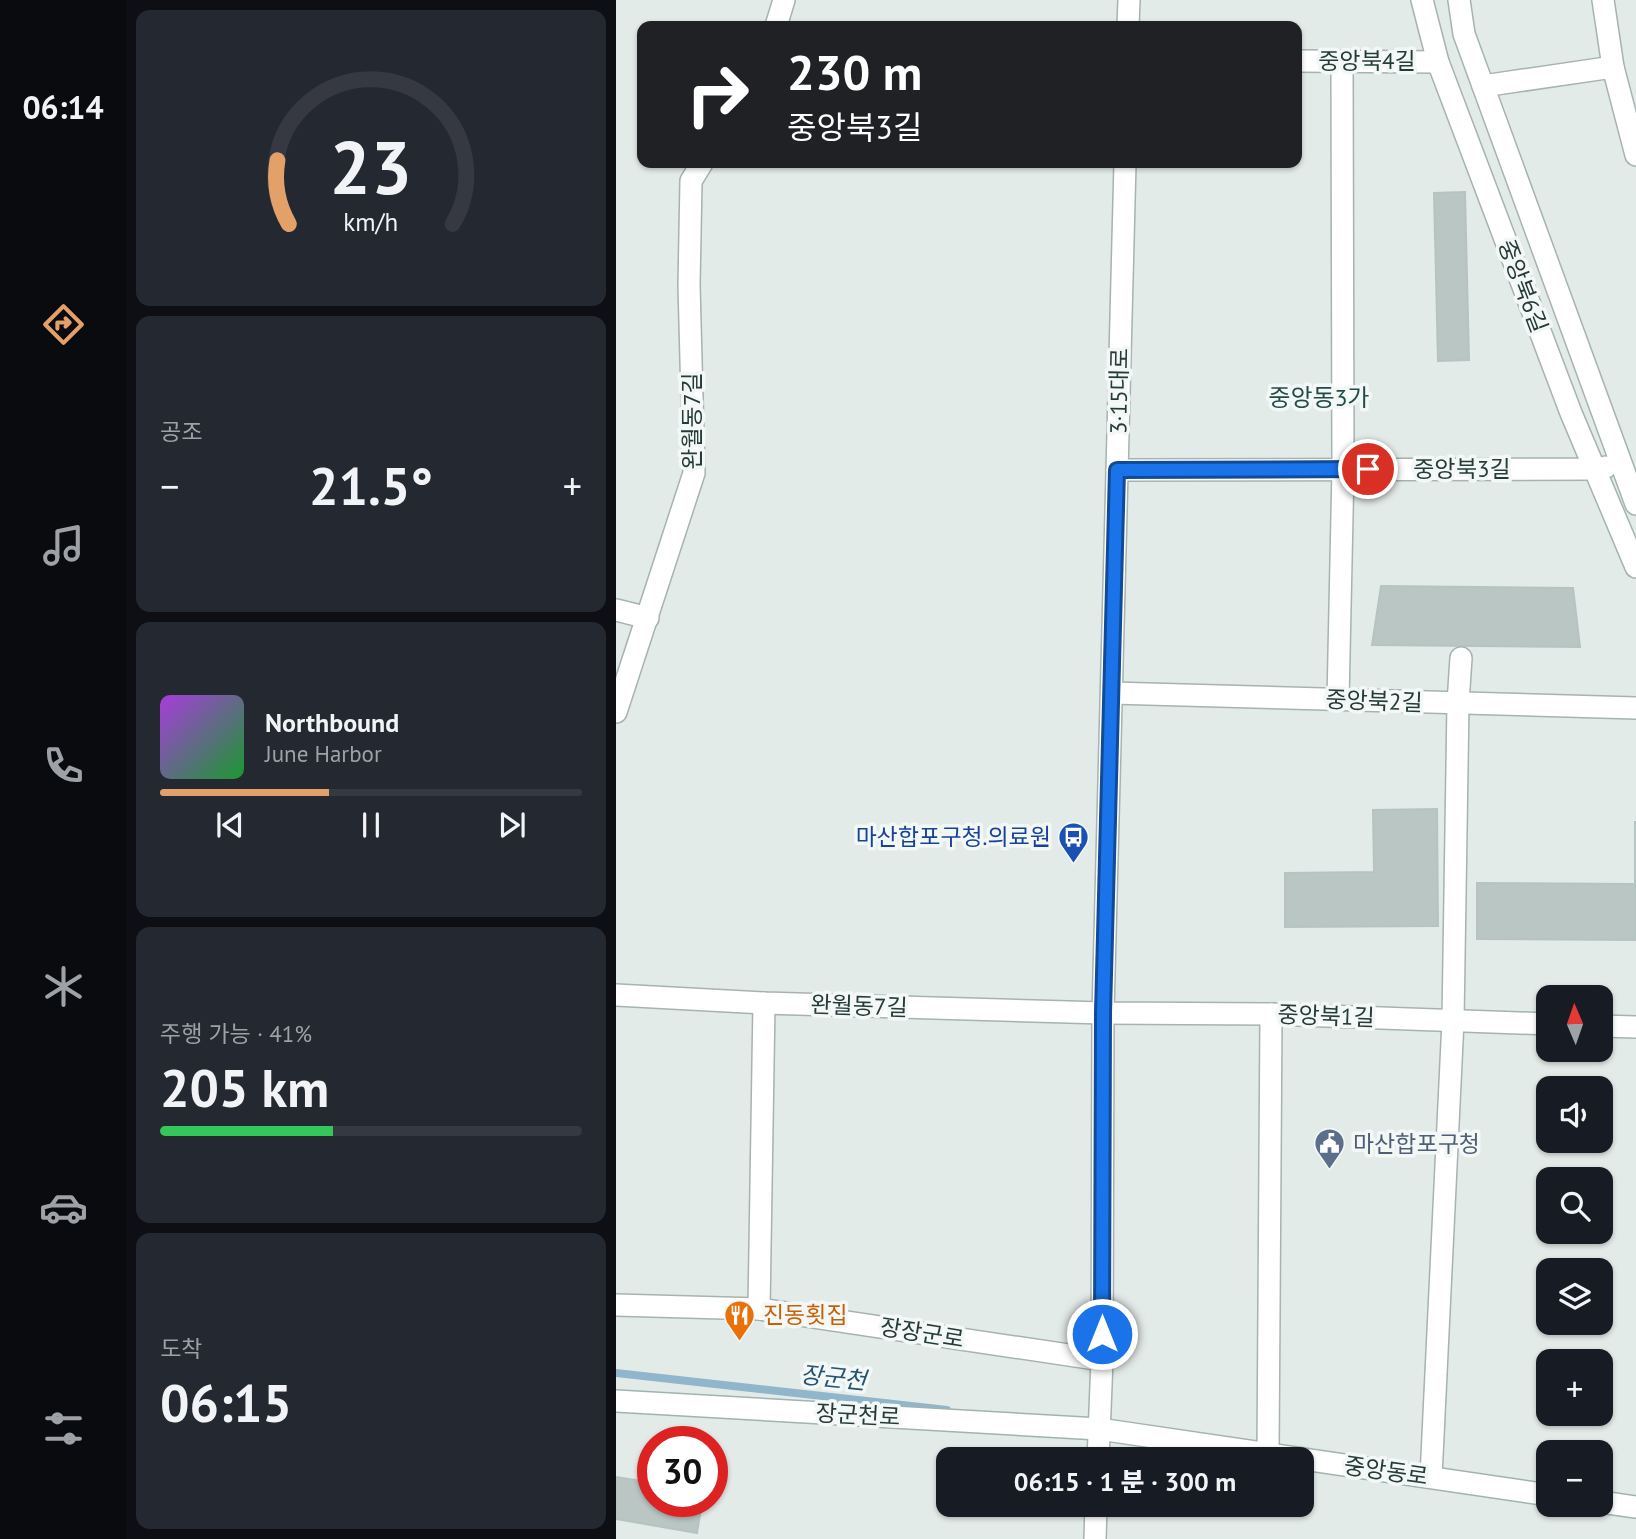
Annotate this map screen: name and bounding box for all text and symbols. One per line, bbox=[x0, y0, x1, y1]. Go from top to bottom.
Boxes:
text: 230 m bbox=[787, 40, 922, 104]
street label: 중앙북4길 bbox=[1318, 46, 1416, 75]
icon: right bbox=[672, 49, 763, 140]
text: 06:14 bbox=[22, 86, 104, 128]
text: 중앙북3길 bbox=[787, 106, 922, 148]
text: 23 bbox=[330, 120, 412, 214]
text: km/h bbox=[344, 206, 398, 238]
street label: 중앙북6길 bbox=[1493, 235, 1554, 336]
icon: directions bbox=[39, 300, 88, 349]
street label: 3·15대로 bbox=[1103, 348, 1134, 434]
street label: 완월동7길 bbox=[677, 372, 706, 470]
district label: 중앙동3가 bbox=[1268, 382, 1370, 413]
text: 공조 bbox=[160, 417, 202, 446]
pin bbox=[1338, 439, 1398, 499]
icon: arrive bbox=[1349, 450, 1387, 488]
text: 21.5° bbox=[309, 452, 433, 519]
street label: 중앙북3길 bbox=[1413, 454, 1511, 483]
text: − bbox=[160, 461, 179, 510]
text: + bbox=[563, 461, 582, 510]
icon: music bbox=[39, 521, 88, 570]
street label: 중앙북2길 bbox=[1325, 684, 1423, 717]
text: Northbound bbox=[265, 706, 399, 739]
text: June Harbor bbox=[265, 739, 382, 768]
icon: phone bbox=[39, 741, 88, 790]
icon: previous bbox=[211, 806, 249, 844]
icon: pause bbox=[352, 806, 390, 844]
icon: next bbox=[493, 806, 531, 844]
bus stop icon: 마산합포구청.의료원 bbox=[1057, 820, 1091, 864]
place label: 마산합포구청.의료원 bbox=[856, 822, 1051, 851]
icon: climate bbox=[39, 962, 88, 1011]
north arrow bbox=[1536, 985, 1614, 1062]
map controls bbox=[1536, 985, 1613, 1517]
street label: 완월동7길 bbox=[810, 989, 908, 1022]
street label: 중앙북1길 bbox=[1277, 999, 1375, 1032]
text: 주행 가능 · 41% bbox=[160, 1019, 312, 1048]
text: 205 km bbox=[160, 1054, 329, 1121]
button: sound bbox=[1536, 1076, 1613, 1153]
public building icon: 마산합포구청 bbox=[1313, 1127, 1347, 1171]
place label: 마산합포구청 bbox=[1353, 1129, 1480, 1158]
button: search bbox=[1536, 1167, 1613, 1244]
icon: car bbox=[39, 1183, 88, 1232]
button: layers bbox=[1536, 1258, 1613, 1335]
position arrow bbox=[1065, 1297, 1139, 1371]
restaurant icon: 진동횟집 bbox=[723, 1298, 757, 1342]
place label: 진동횟집 bbox=[763, 1300, 848, 1329]
street label: 장장군로 bbox=[878, 1312, 966, 1353]
text: 도착 bbox=[160, 1334, 202, 1363]
button: + bbox=[1536, 1349, 1613, 1426]
water label: 장군천 bbox=[798, 1359, 871, 1397]
text: 06:15 bbox=[160, 1369, 292, 1436]
street label: 장군천로 bbox=[815, 1398, 901, 1431]
icon: filters bbox=[39, 1404, 88, 1453]
speed limit sign: 30 bbox=[637, 1426, 728, 1517]
button: − bbox=[1536, 1440, 1613, 1517]
street label: 중앙동로 bbox=[1342, 1450, 1430, 1491]
text: 06:15 · 1 분 · 300 m bbox=[1014, 1465, 1236, 1498]

